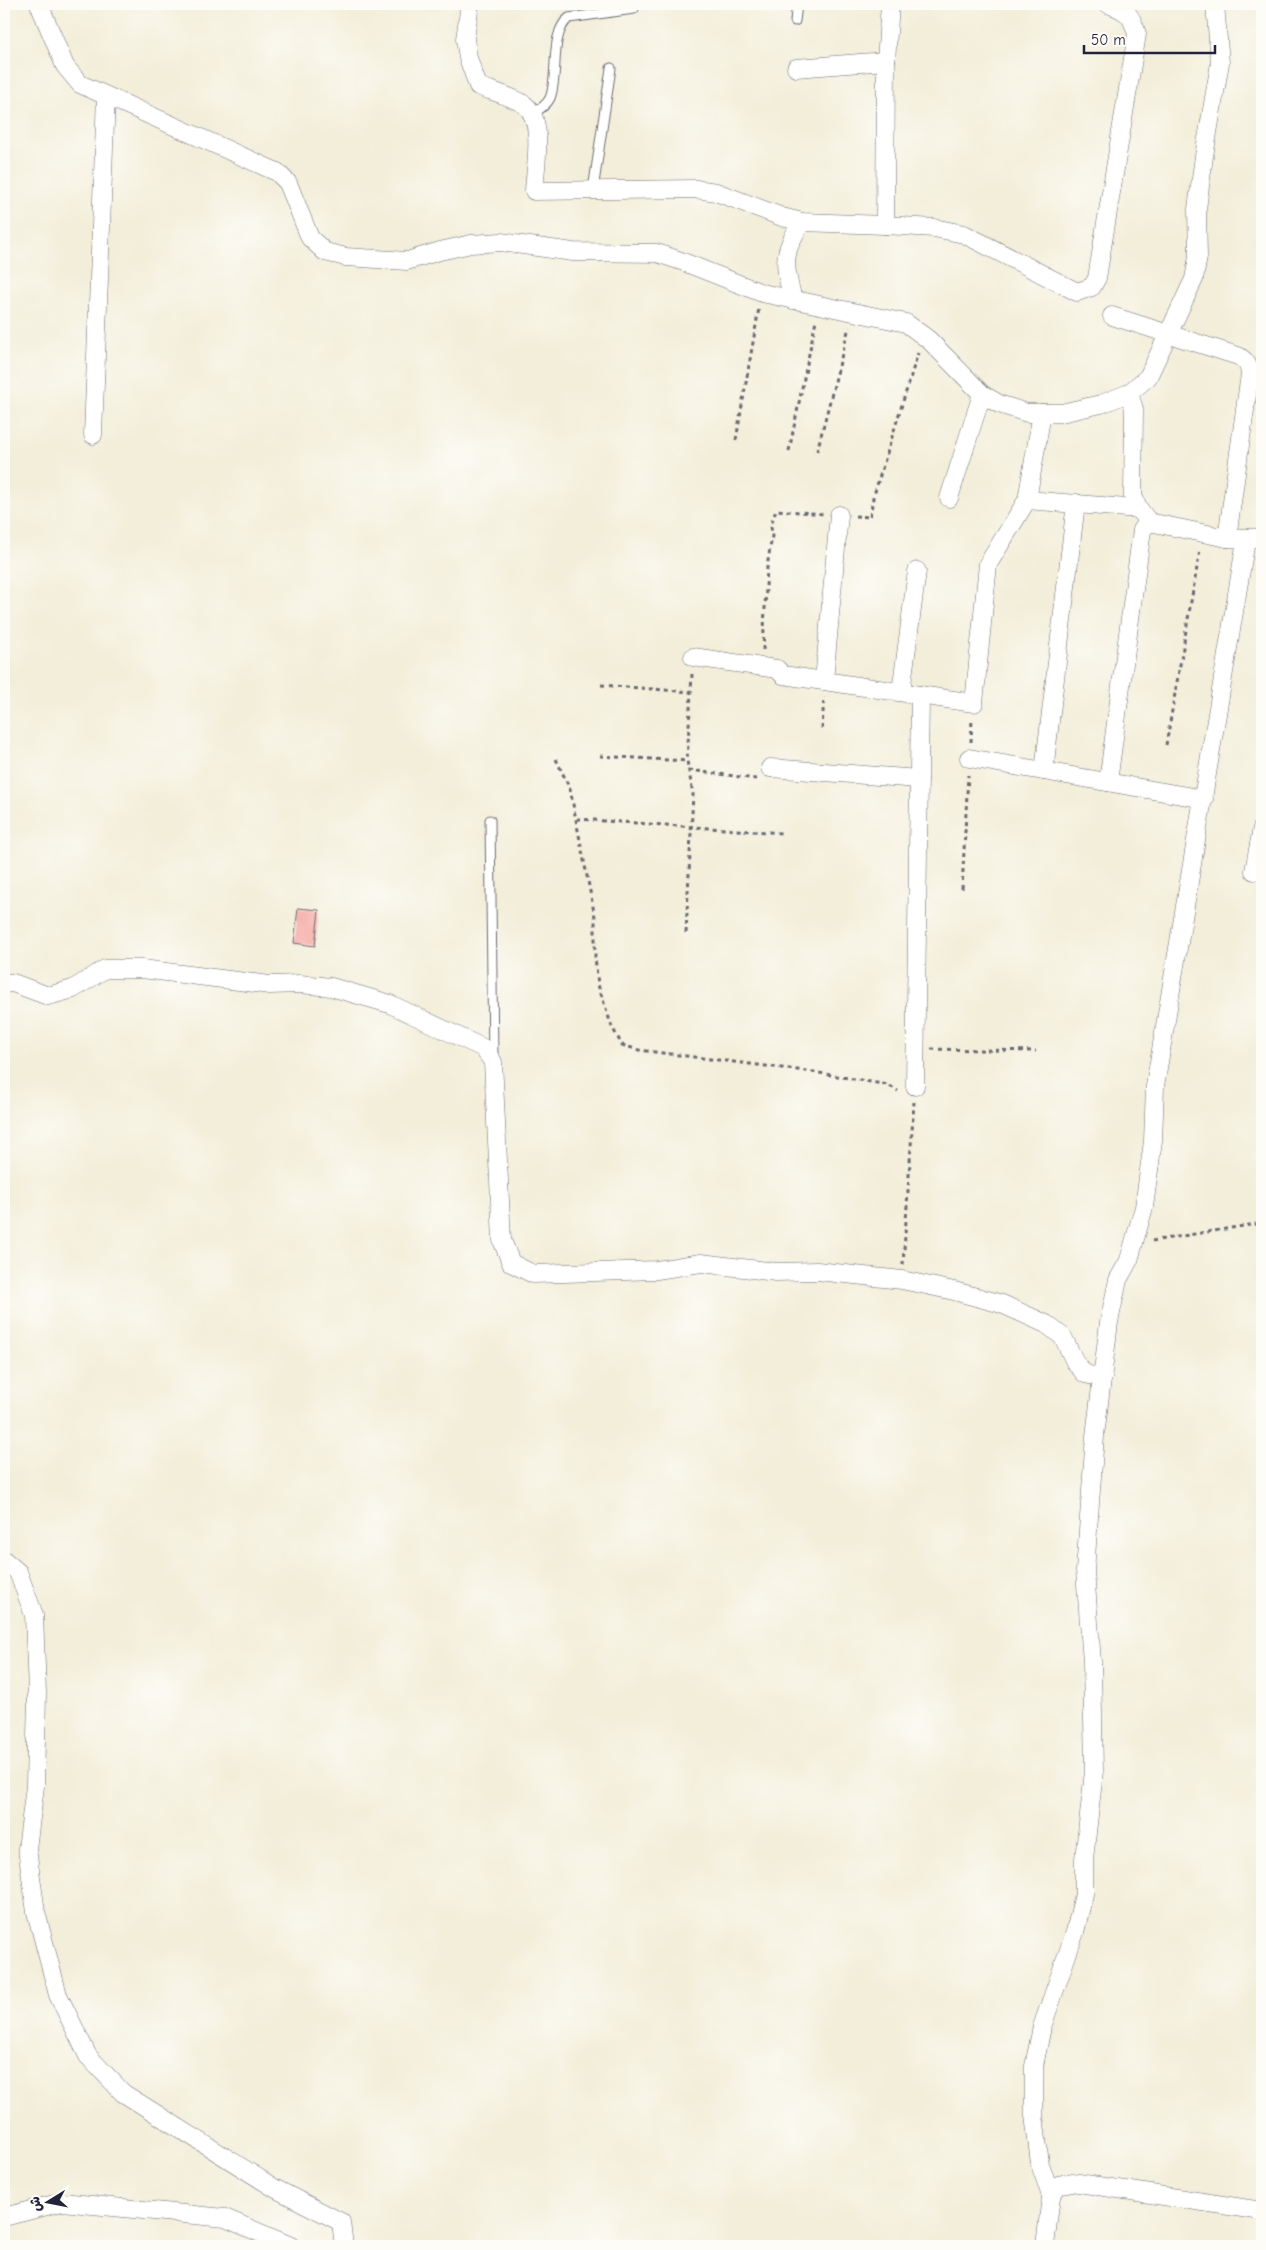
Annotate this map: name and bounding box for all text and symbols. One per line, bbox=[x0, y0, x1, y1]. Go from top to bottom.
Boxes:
scale bar bbox=[1084, 22, 1215, 54]
text: 50 m bbox=[1091, 31, 1126, 49]
north arrow bbox=[22, 2178, 72, 2228]
text: ش bbox=[26, 2195, 45, 2213]

